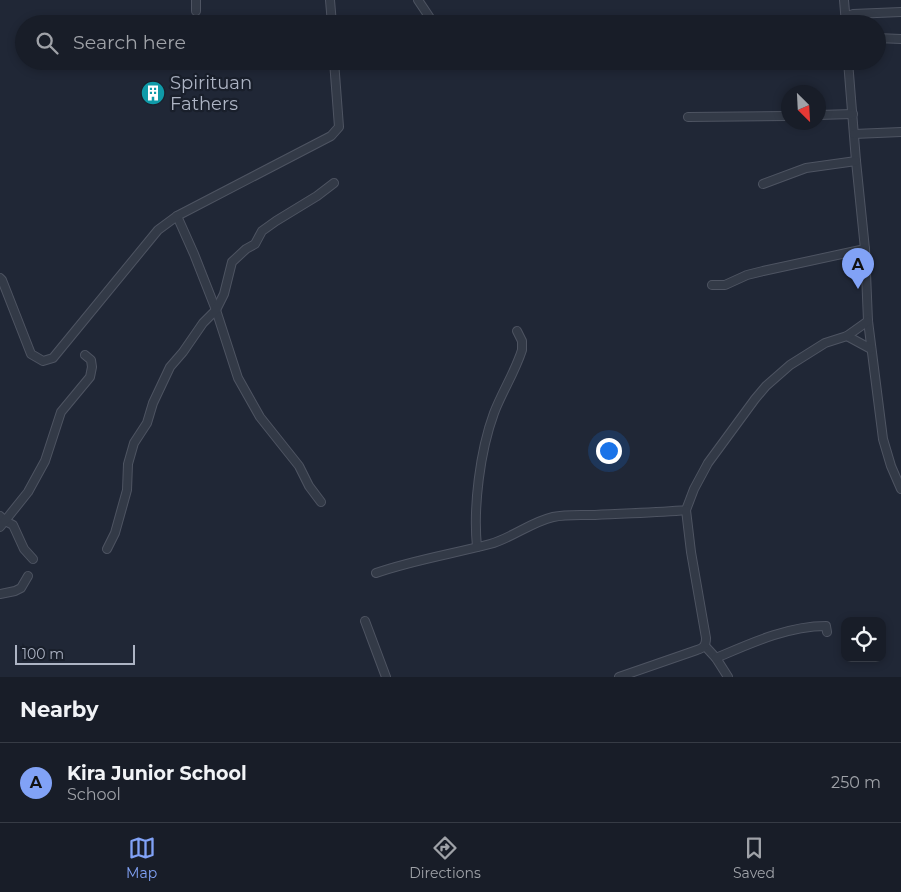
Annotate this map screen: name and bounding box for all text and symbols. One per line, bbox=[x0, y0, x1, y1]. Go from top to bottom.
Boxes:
search box bbox=[15, 15, 886, 70]
icon: search bbox=[33, 29, 61, 57]
text: Search here bbox=[73, 31, 186, 54]
place label: Spirituan Fathers bbox=[170, 72, 252, 115]
building icon: Spirituan Fathers bbox=[140, 80, 166, 106]
north arrow bbox=[781, 85, 826, 130]
pin: A bbox=[842, 248, 874, 289]
your location bbox=[596, 438, 622, 464]
map controls bbox=[841, 617, 886, 662]
button: locate bbox=[841, 617, 886, 662]
scale bar bbox=[15, 642, 135, 665]
text: 100 m bbox=[22, 645, 64, 663]
text: Nearby bbox=[20, 697, 99, 722]
text: Kira Junior School bbox=[67, 762, 247, 785]
text: A bbox=[30, 773, 42, 792]
text: 250 m bbox=[831, 773, 881, 792]
text: School bbox=[67, 785, 121, 804]
tab: Map bbox=[126, 834, 157, 882]
tab: Directions bbox=[409, 834, 481, 882]
tab: Saved bbox=[733, 834, 775, 882]

